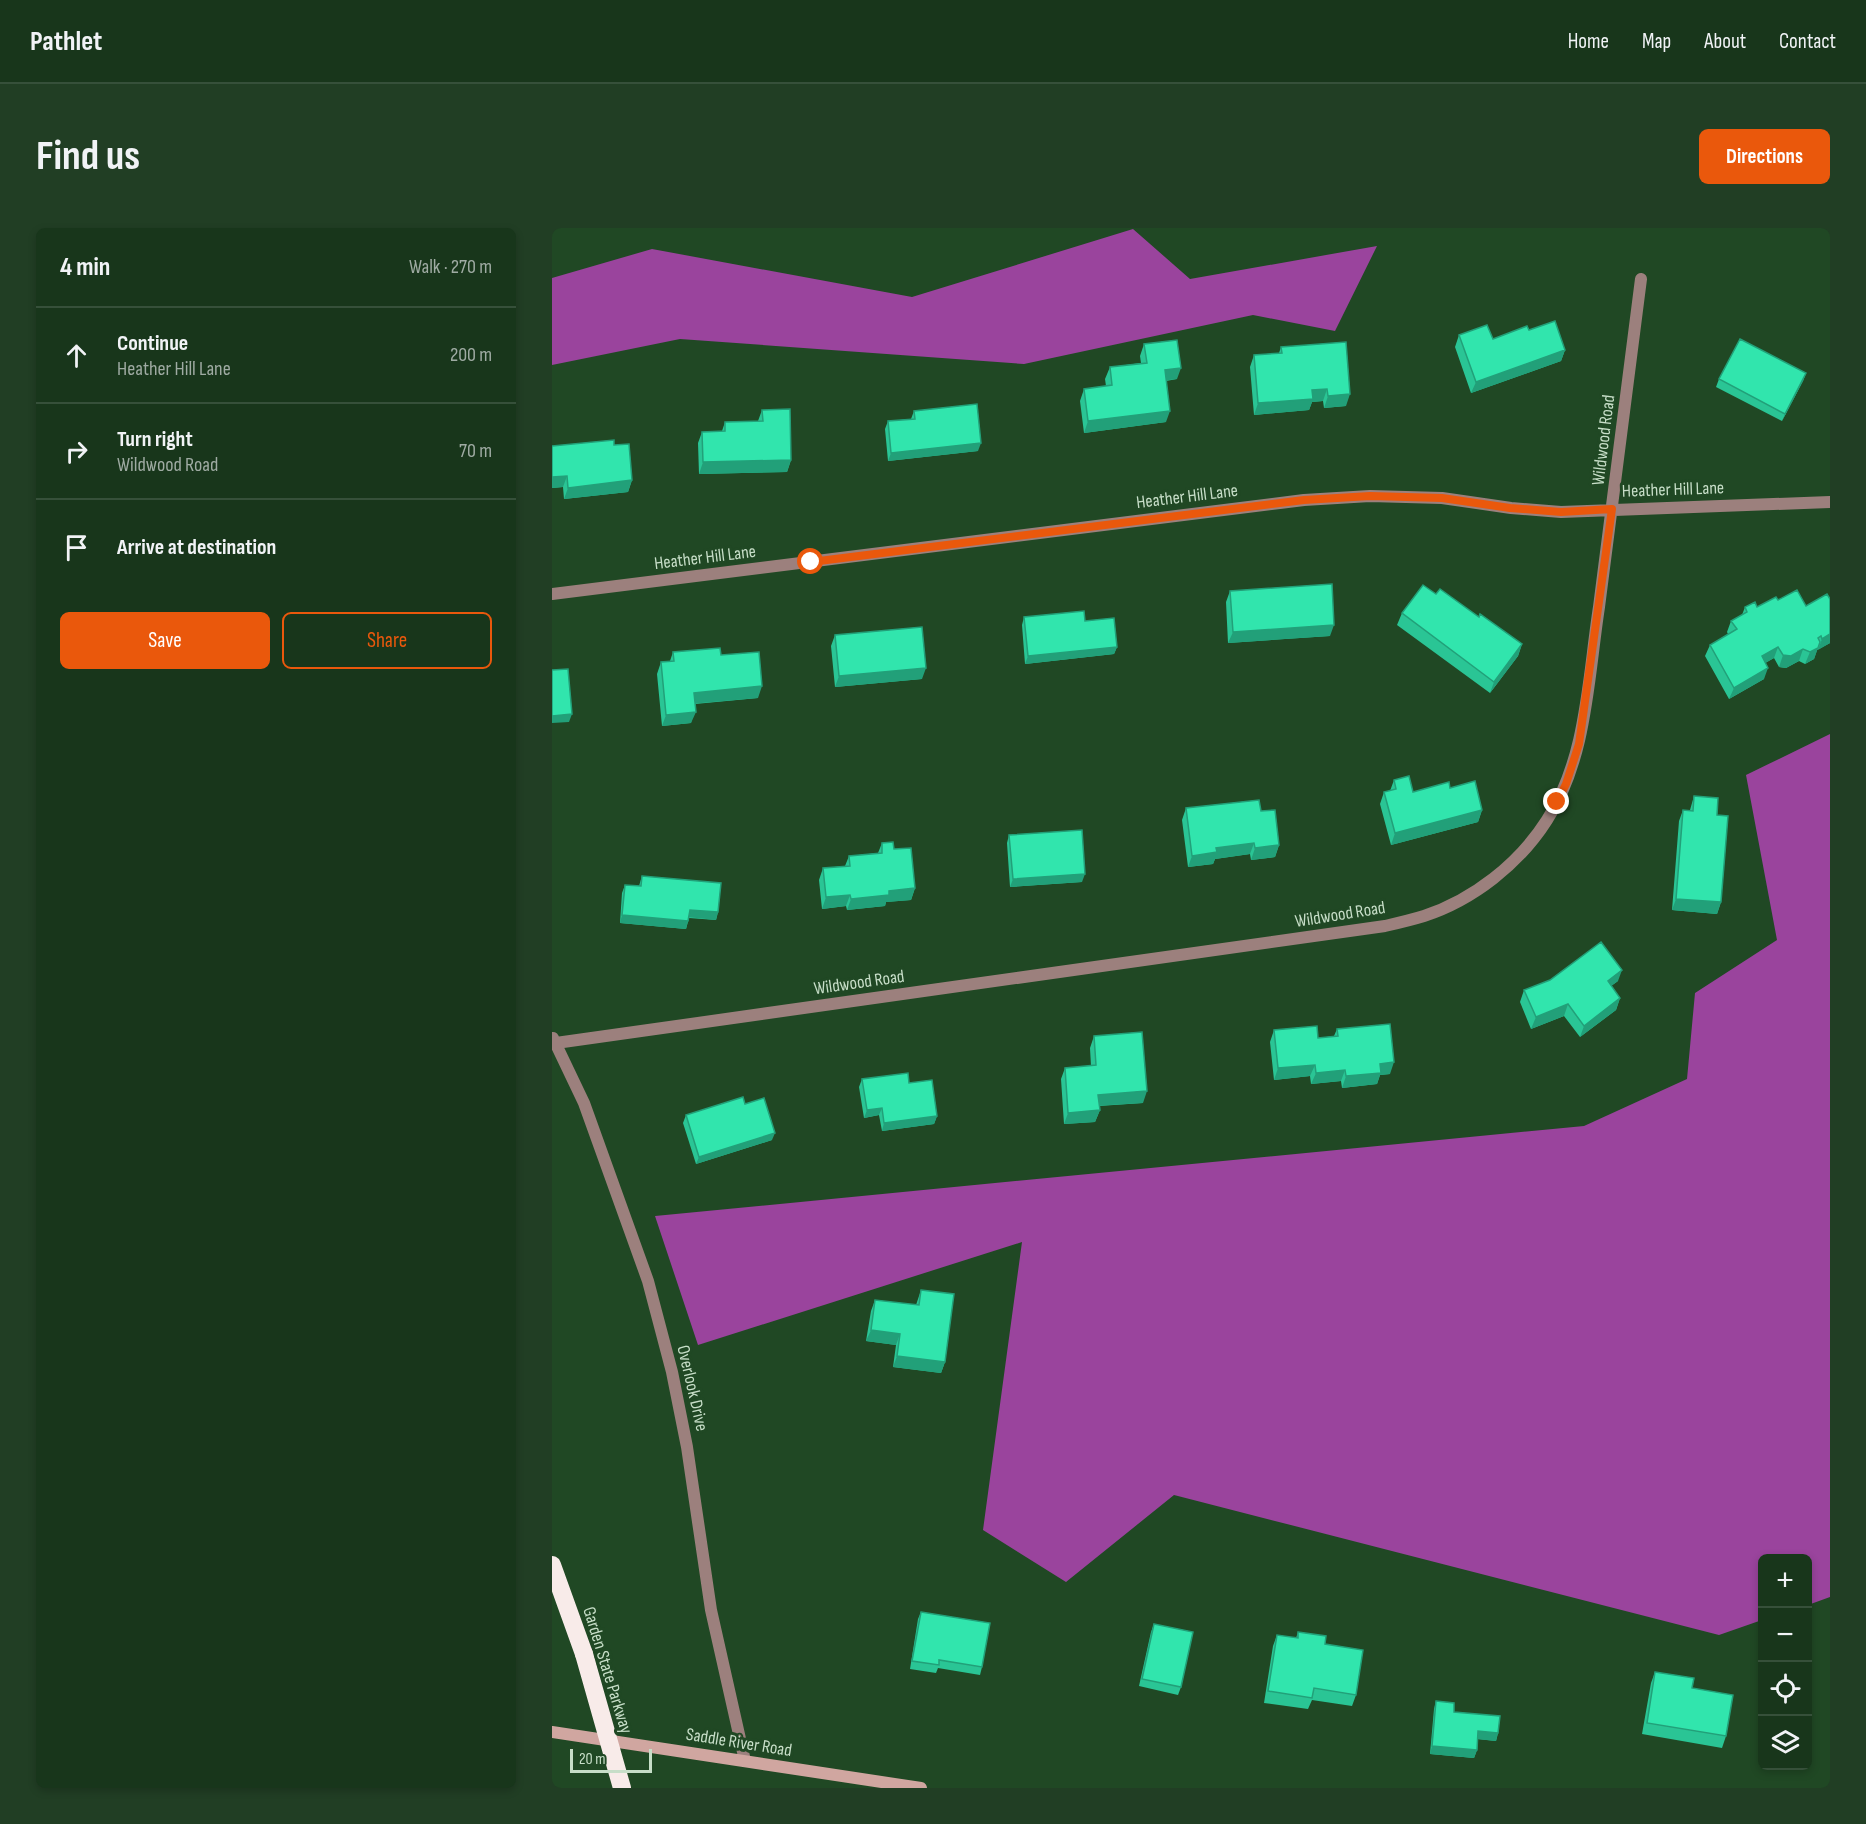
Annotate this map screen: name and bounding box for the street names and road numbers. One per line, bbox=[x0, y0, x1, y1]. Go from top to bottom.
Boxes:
street label: Wildwood Road bbox=[1588, 393, 1619, 487]
street label: Heather Hill Lane bbox=[1622, 477, 1725, 502]
street label: Heather Hill Lane bbox=[1135, 480, 1239, 513]
street label: Heather Hill Lane bbox=[653, 541, 757, 574]
street label: Wildwood Road bbox=[1293, 897, 1387, 932]
street label: Wildwood Road bbox=[812, 966, 906, 999]
street label: Overlook Drive bbox=[672, 1343, 713, 1433]
street label: Garden State Parkway bbox=[578, 1604, 637, 1736]
street label: Saddle River Road bbox=[685, 1724, 793, 1761]

